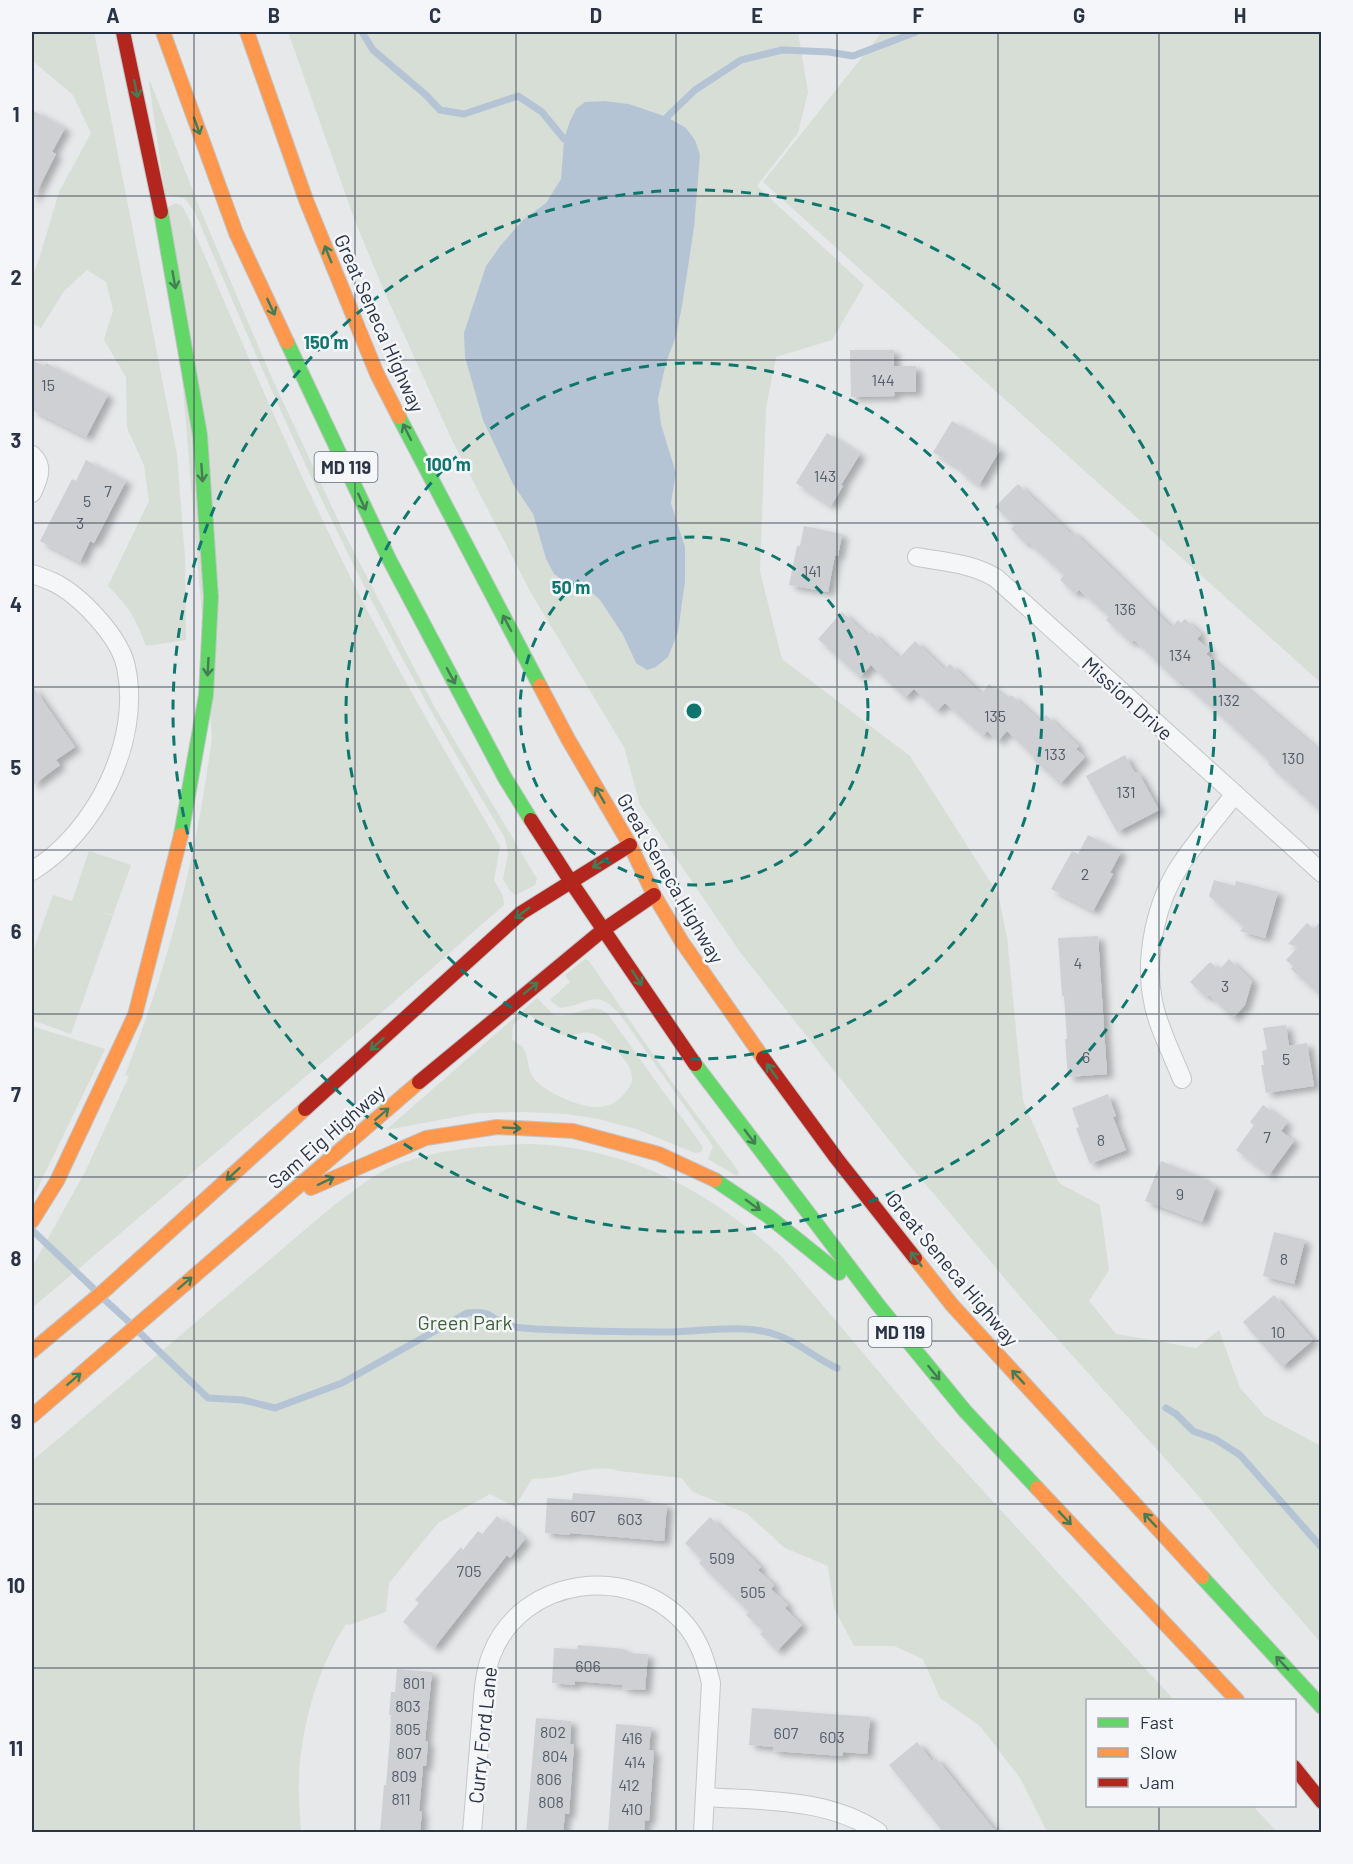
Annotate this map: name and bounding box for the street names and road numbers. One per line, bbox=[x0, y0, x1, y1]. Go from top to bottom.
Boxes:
street label: Great Seneca Highway bbox=[330, 230, 430, 416]
road number: MD 119 bbox=[314, 452, 378, 482]
street label: Mission Drive bbox=[1078, 651, 1178, 745]
street label: Great Seneca Highway bbox=[612, 789, 730, 967]
street label: Sam Eig Highway bbox=[263, 1079, 389, 1193]
street label: Great Seneca Highway bbox=[882, 1187, 1024, 1351]
road number: MD 119 bbox=[868, 1317, 932, 1347]
street label: Curry Ford Lane bbox=[463, 1665, 501, 1805]

